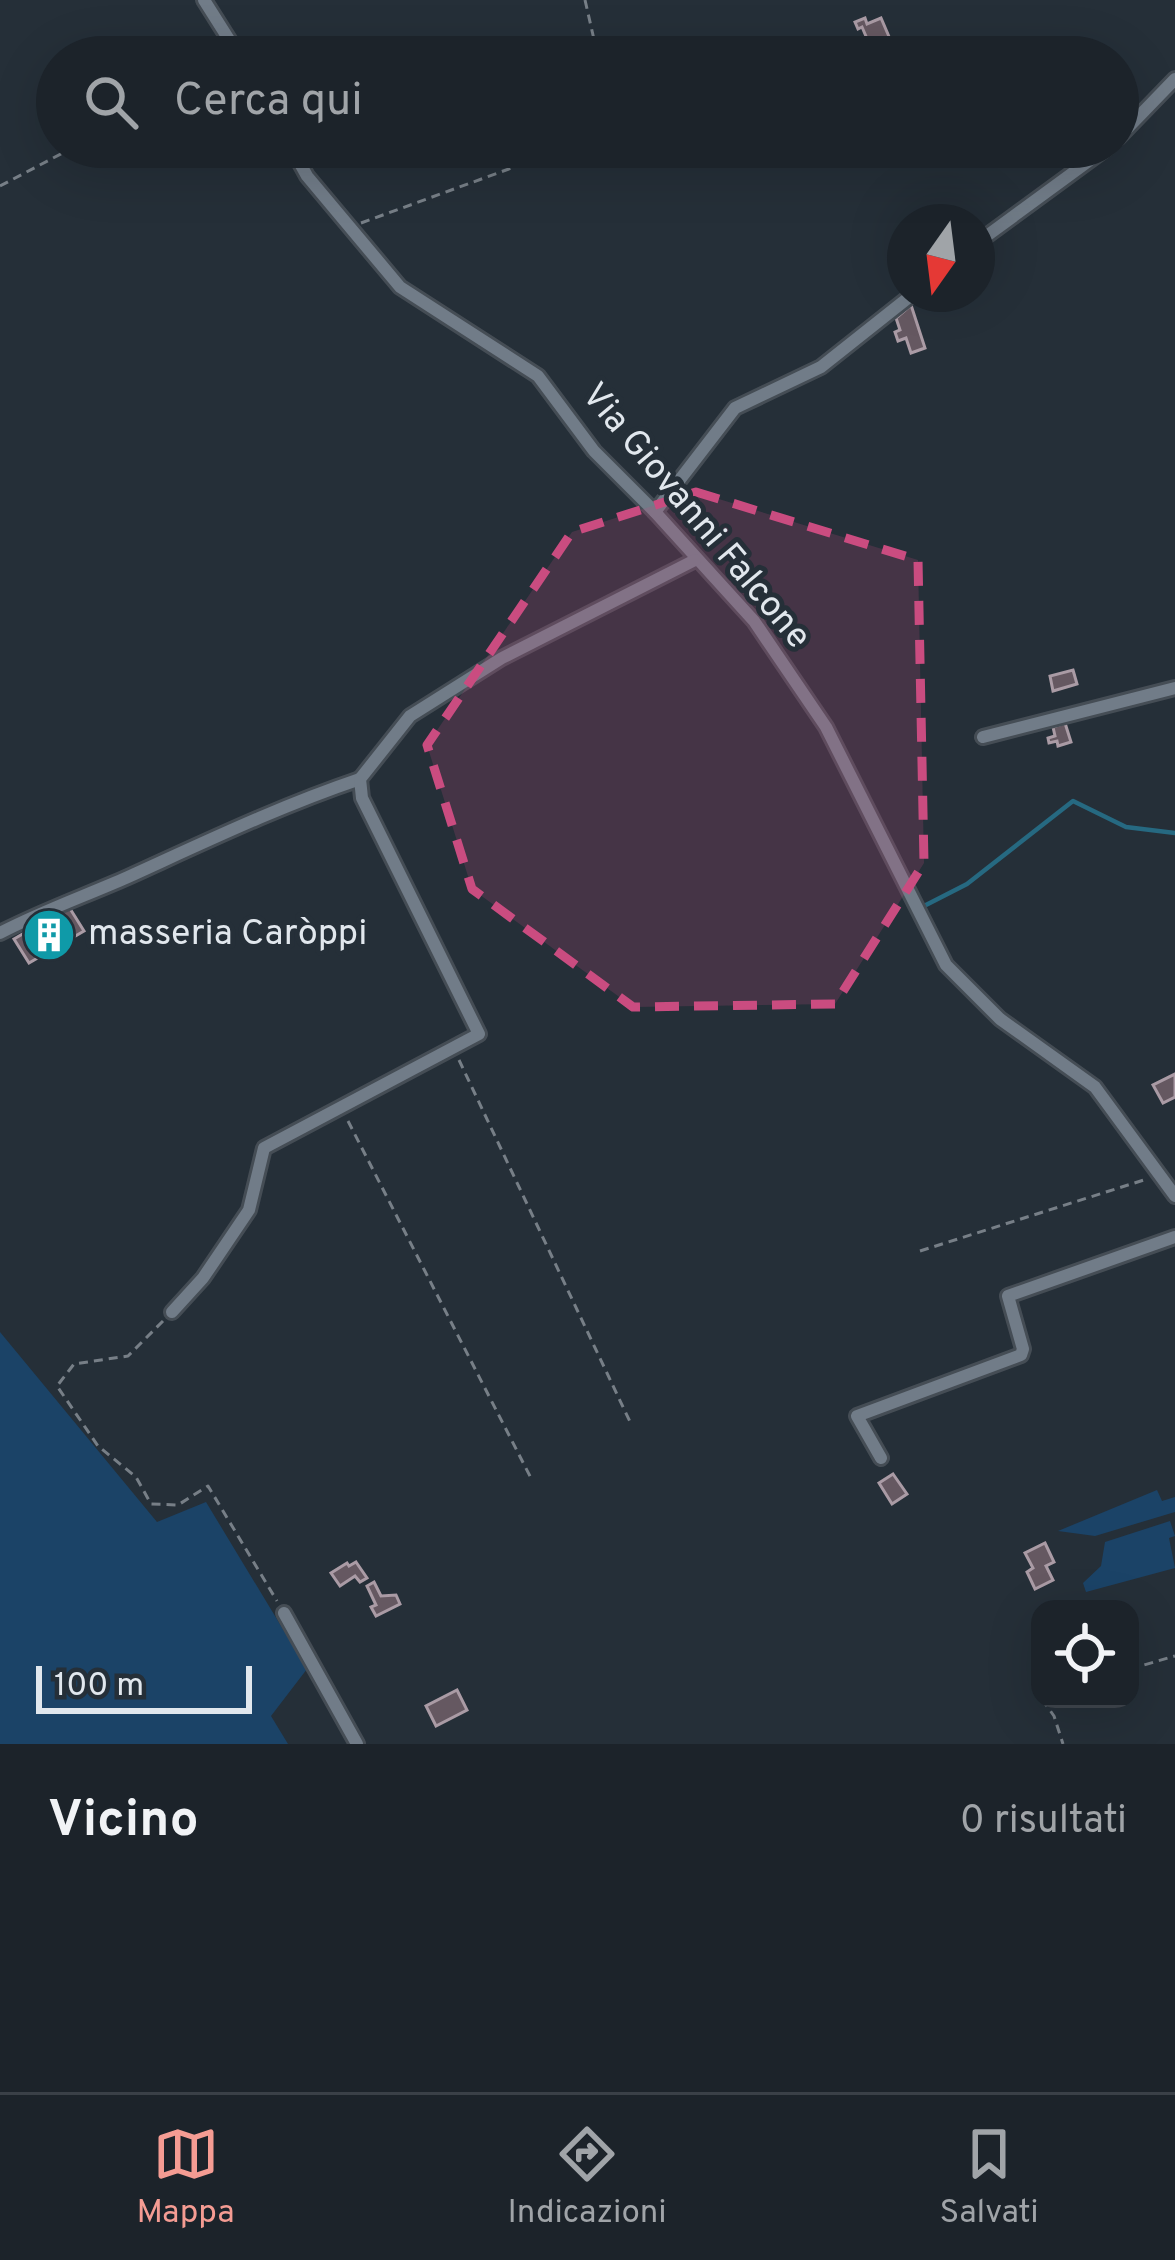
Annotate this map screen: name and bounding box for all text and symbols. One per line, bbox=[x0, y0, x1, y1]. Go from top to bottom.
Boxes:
search box bbox=[36, 36, 1139, 168]
icon: search bbox=[78, 69, 144, 135]
text: Cerca qui bbox=[174, 74, 363, 131]
north arrow bbox=[887, 204, 995, 312]
street label: Via Giovanni Falcone bbox=[570, 374, 820, 660]
building icon: masseria Caròppi bbox=[21, 907, 77, 963]
place label: masseria Caròppi bbox=[88, 912, 367, 958]
map controls bbox=[1031, 1600, 1139, 1708]
button: locate bbox=[1031, 1600, 1139, 1708]
scale bar bbox=[36, 1660, 252, 1713]
text: 100 m bbox=[54, 1666, 144, 1708]
text: Vicino bbox=[48, 1790, 199, 1855]
text: 0 risultati bbox=[960, 1798, 1127, 1847]
tab: Mappa bbox=[136, 2121, 235, 2235]
tab: Indicazioni bbox=[508, 2121, 667, 2235]
tab: Salvati bbox=[939, 2121, 1039, 2235]

